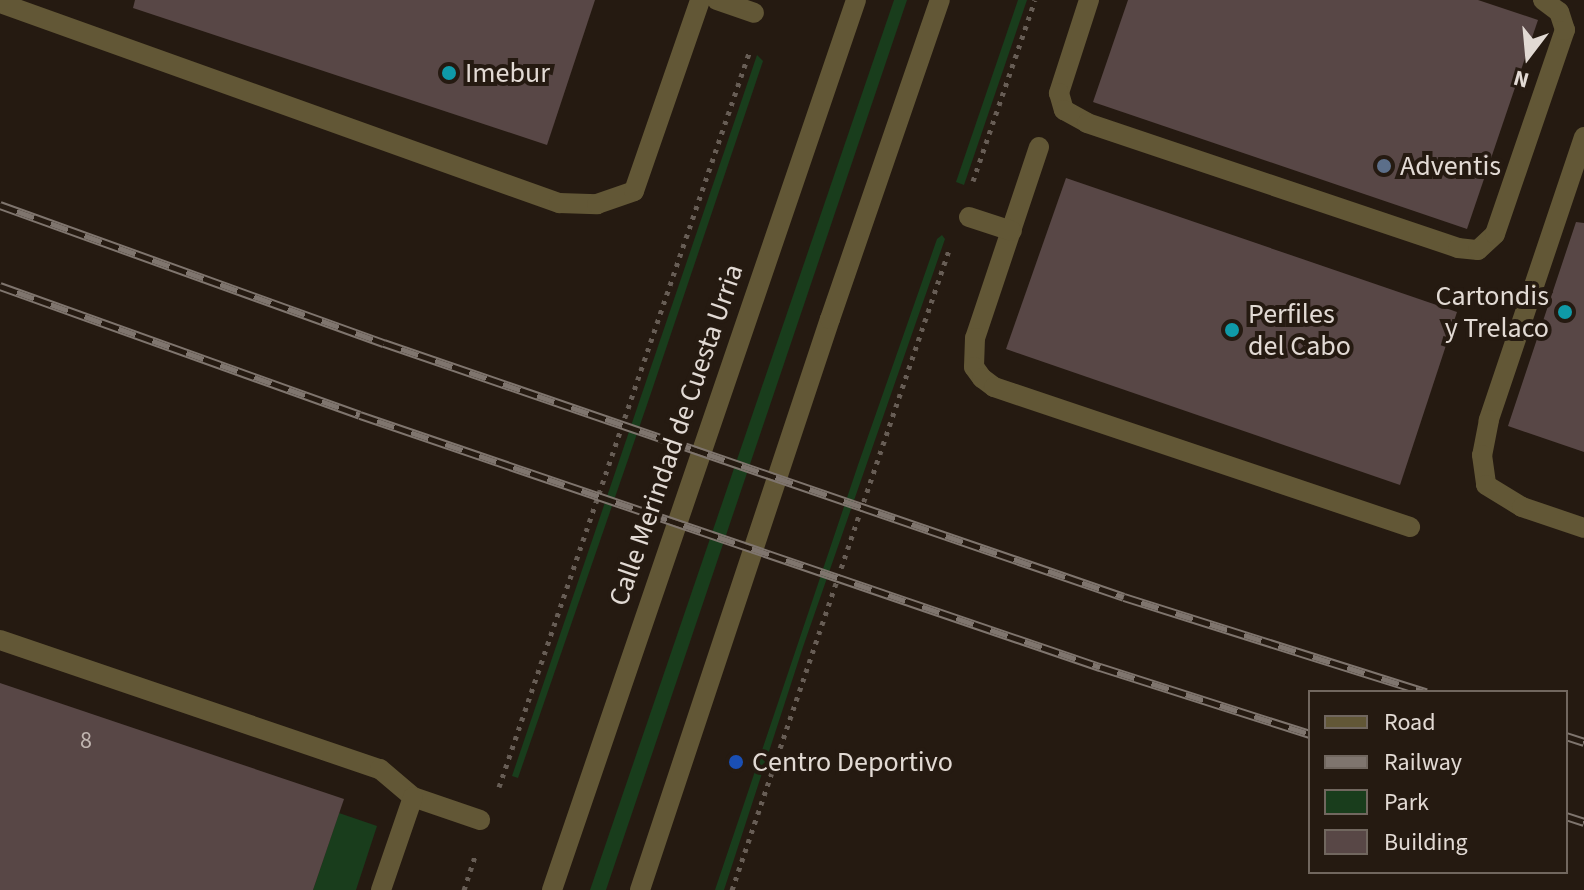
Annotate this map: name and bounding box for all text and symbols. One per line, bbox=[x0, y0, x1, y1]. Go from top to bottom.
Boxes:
north arrow bbox=[1488, 16, 1568, 96]
place label: Imebur bbox=[465, 56, 550, 90]
text: N bbox=[1510, 62, 1533, 96]
marker: Imebur bbox=[440, 64, 458, 82]
place label: Adventis bbox=[1400, 149, 1501, 183]
marker: Adventis bbox=[1375, 157, 1393, 175]
street label: Calle Merindad de Cuesta Urria bbox=[602, 260, 750, 610]
place label: Cartondis y Trelaco bbox=[1435, 279, 1549, 345]
place label: Perfiles del Cabo bbox=[1248, 297, 1351, 363]
marker: Cartondis y Trelaco bbox=[1556, 303, 1574, 321]
marker: Perfiles del Cabo bbox=[1223, 321, 1241, 339]
legend bbox=[1308, 690, 1568, 874]
text: Road bbox=[1384, 705, 1436, 740]
house number: 8 bbox=[80, 727, 92, 755]
place label: Centro Deportivo bbox=[752, 745, 953, 779]
text: Railway bbox=[1384, 745, 1462, 780]
marker: Centro Deportivo bbox=[727, 753, 745, 771]
text: Park bbox=[1384, 785, 1429, 820]
text: Building bbox=[1384, 825, 1468, 860]

